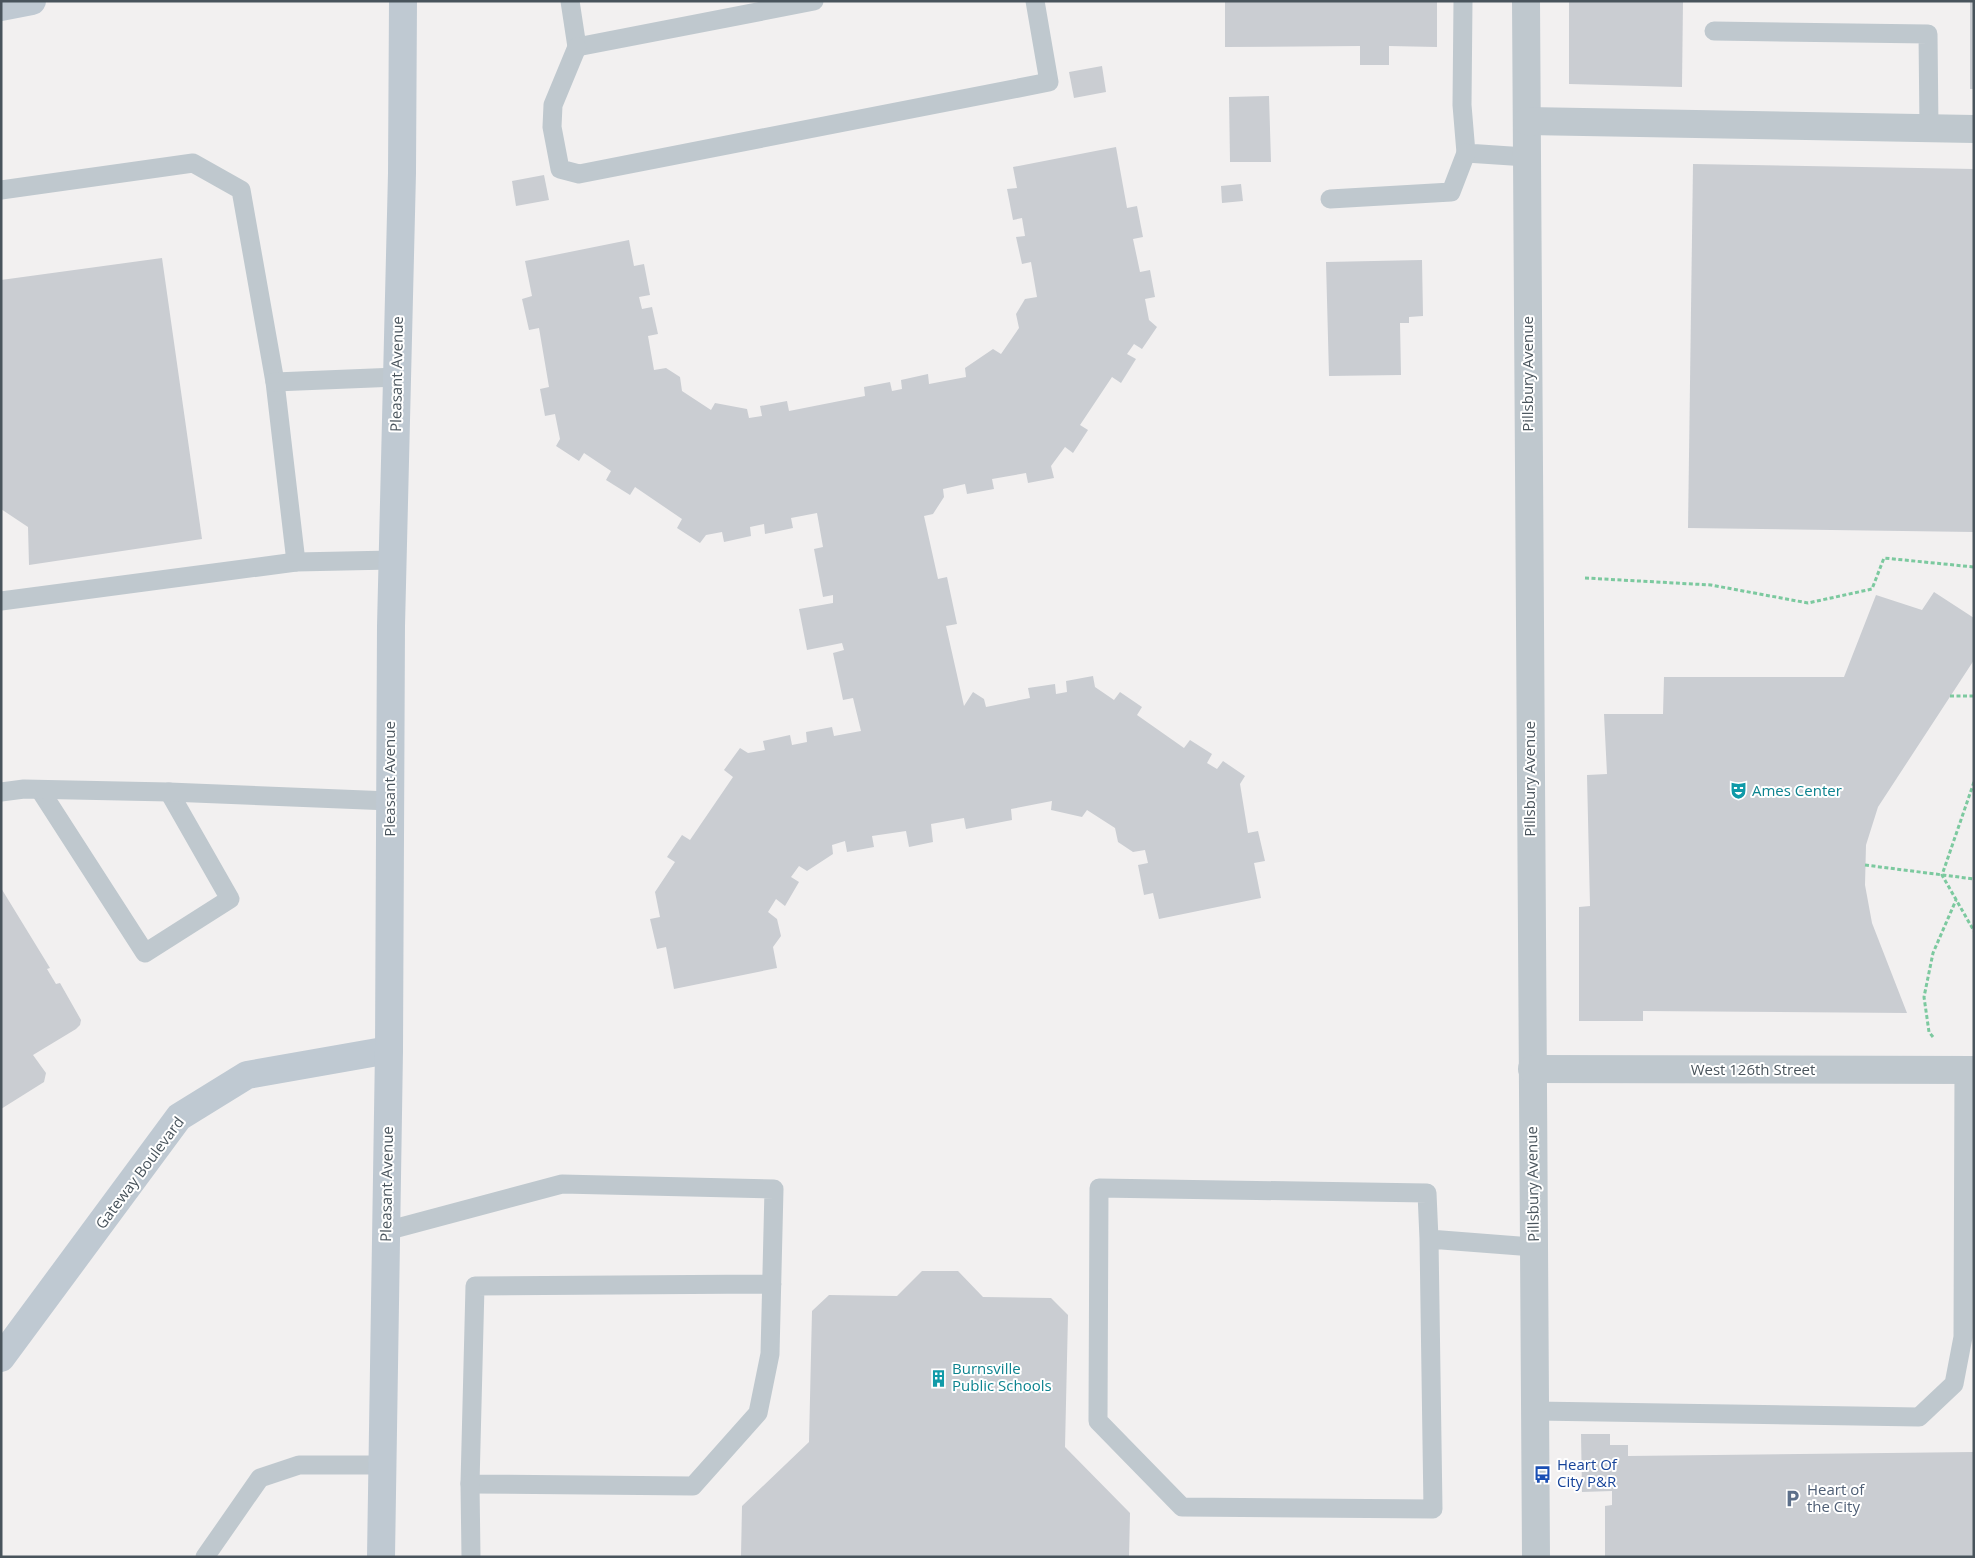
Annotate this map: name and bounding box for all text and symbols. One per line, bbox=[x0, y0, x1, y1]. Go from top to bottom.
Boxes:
street label: Pleasant Avenue bbox=[385, 316, 407, 432]
street label: Pillsbury Avenue bbox=[1517, 316, 1537, 432]
street label: Pleasant Avenue bbox=[379, 721, 399, 837]
street label: Pillsbury Avenue bbox=[1519, 721, 1539, 837]
place label: Ames Center bbox=[1752, 780, 1842, 800]
theatre icon: Ames Center bbox=[1728, 781, 1748, 801]
street label: West 126th Street bbox=[1691, 1059, 1815, 1079]
street label: Gateway Boulevard bbox=[90, 1112, 188, 1233]
street label: Pleasant Avenue bbox=[375, 1126, 397, 1242]
street label: Pillsbury Avenue bbox=[1521, 1126, 1543, 1242]
place label: Burnsville Public Schools bbox=[952, 1358, 1052, 1395]
building icon: Burnsville Public Schools bbox=[928, 1368, 948, 1388]
place label: Heart Of City P&R bbox=[1557, 1454, 1618, 1491]
bus stop icon: Heart Of City P&R bbox=[1533, 1464, 1553, 1484]
place label: Heart of the City bbox=[1807, 1479, 1865, 1516]
parking icon: Heart of the City bbox=[1783, 1489, 1803, 1509]

